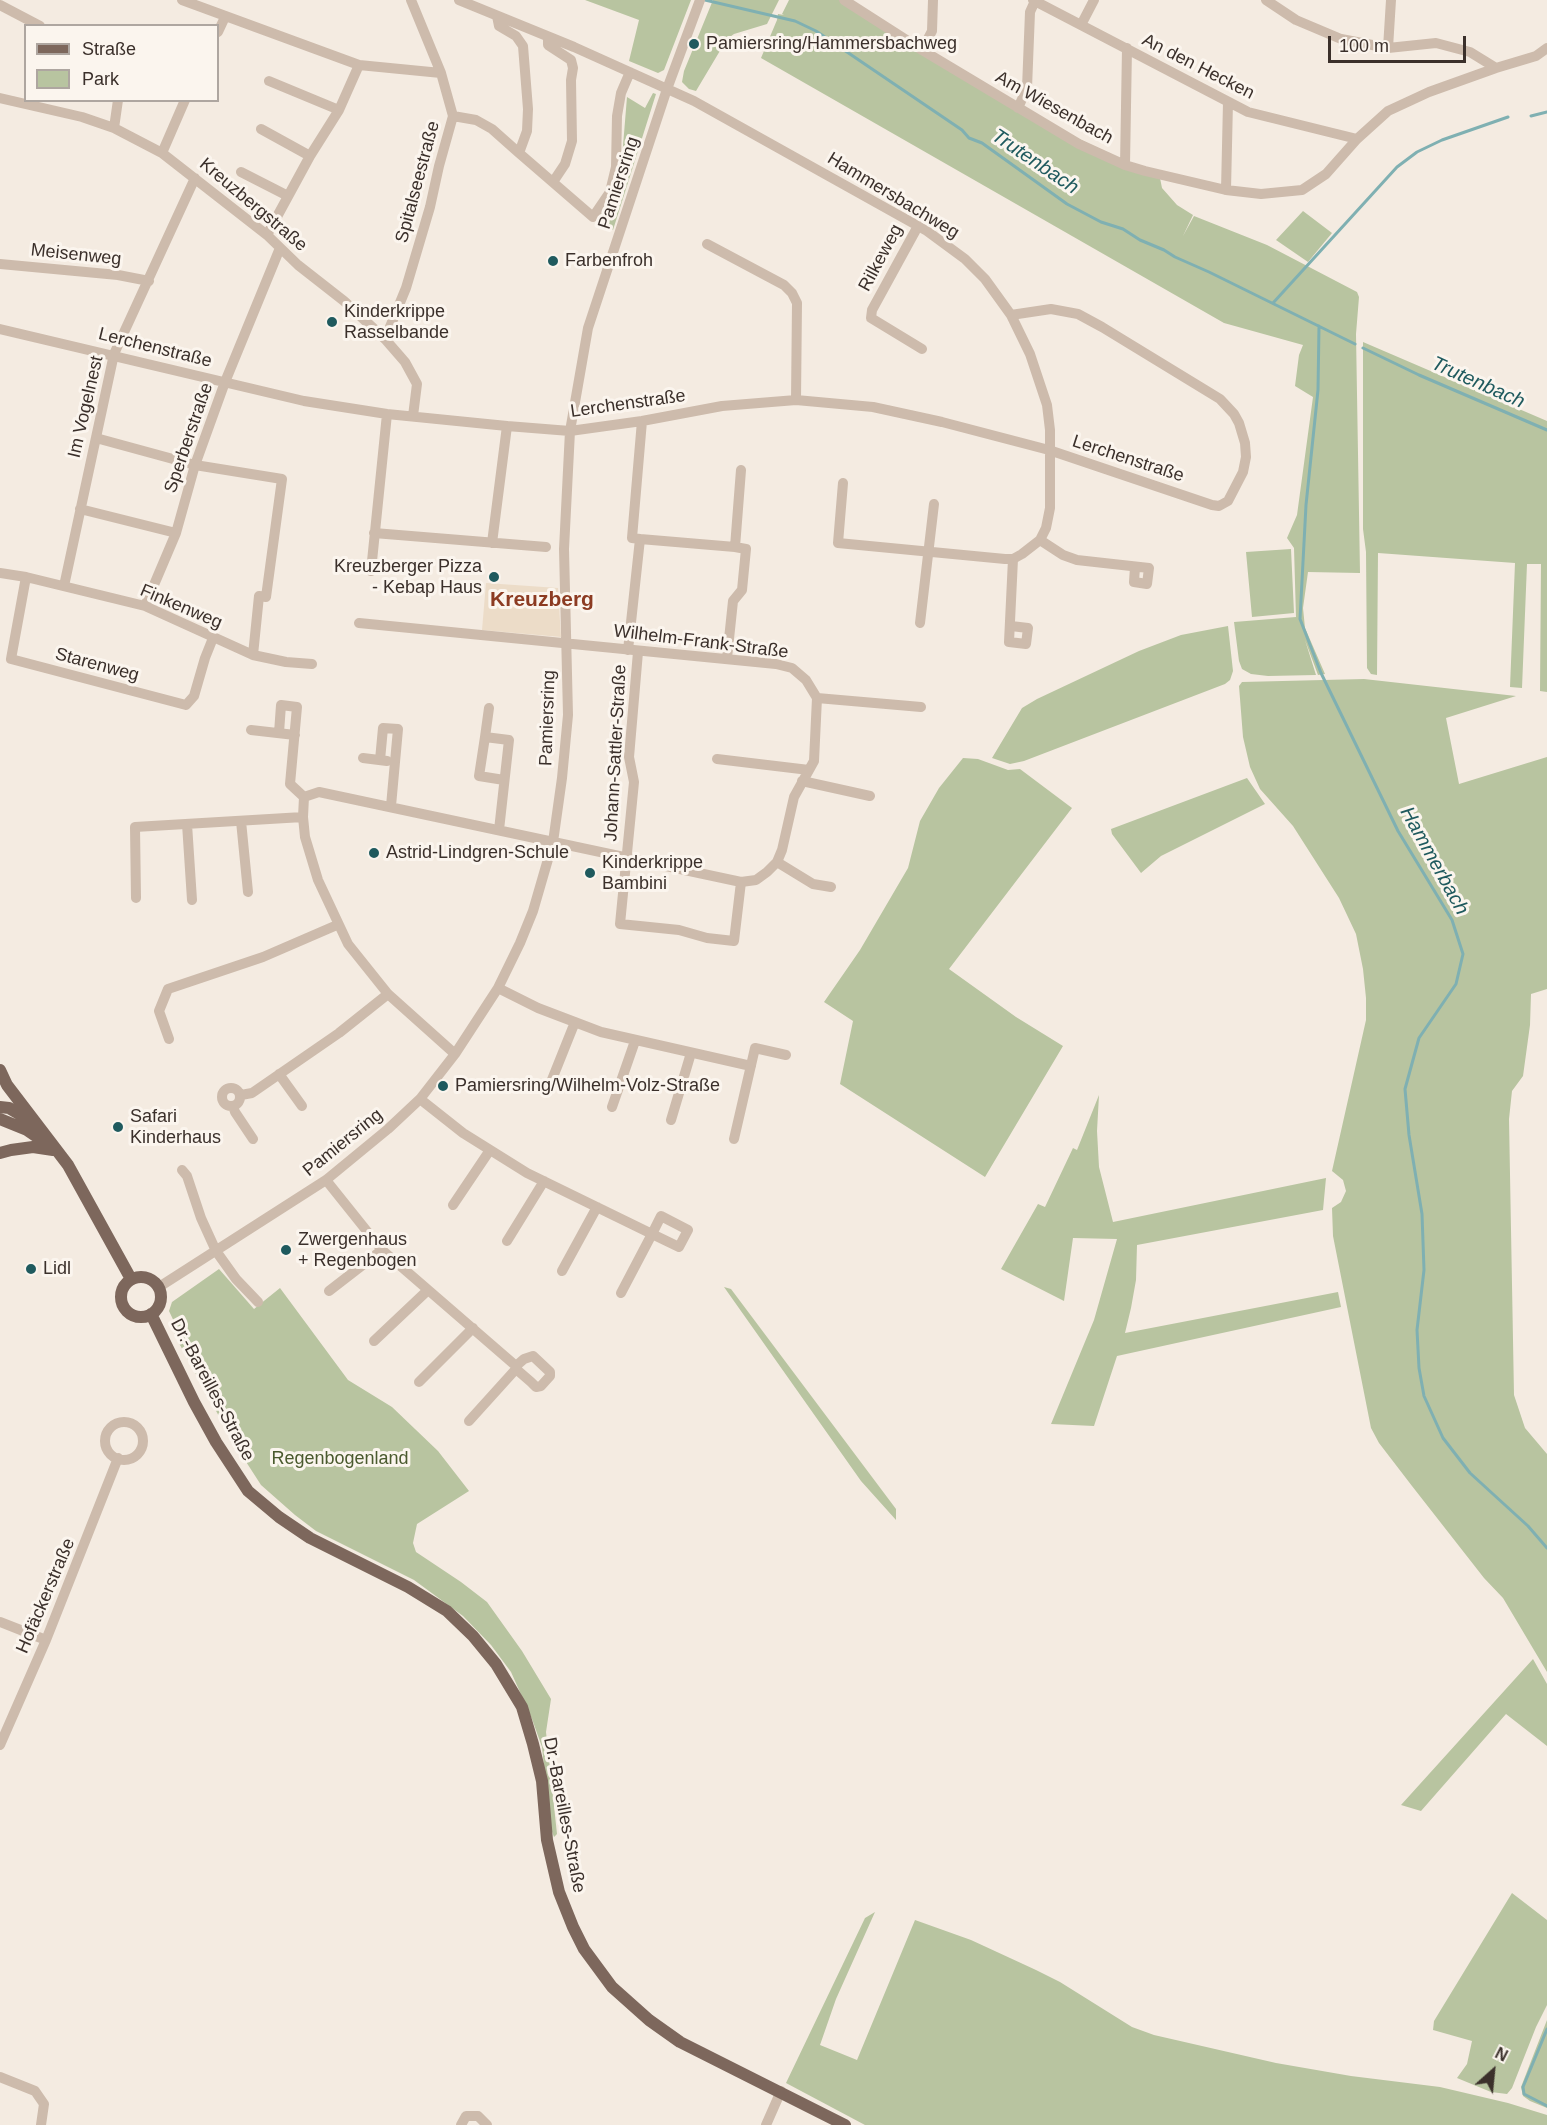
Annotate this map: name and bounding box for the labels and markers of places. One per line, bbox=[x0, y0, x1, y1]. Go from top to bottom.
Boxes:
place label: Pamiersring/Hammersbachweg bbox=[706, 33, 957, 55]
marker: Pamiersring/Hammersbachweg bbox=[687, 37, 701, 51]
place label: Farbenfroh bbox=[565, 250, 653, 272]
marker: Farbenfroh bbox=[546, 254, 560, 268]
place label: Kinderkrippe Rasselbande bbox=[344, 301, 449, 344]
marker: Kinderkrippe Rasselbande bbox=[325, 315, 339, 329]
place label: Kreuzberger Pizza - Kebap Haus bbox=[334, 556, 482, 598]
marker: Kreuzberger Pizza - Kebap Haus bbox=[487, 570, 501, 584]
place label: Astrid-Lindgren-Schule bbox=[386, 842, 569, 864]
marker: Astrid-Lindgren-Schule bbox=[367, 846, 381, 860]
place label: Kinderkrippe Bambini bbox=[602, 852, 703, 894]
marker: Kinderkrippe Bambini bbox=[583, 866, 597, 880]
place label: Pamiersring/Wilhelm-Volz-Straße bbox=[455, 1075, 720, 1097]
marker: Pamiersring/Wilhelm-Volz-Straße bbox=[436, 1079, 450, 1093]
place label: Safari Kinderhaus bbox=[130, 1106, 221, 1148]
marker: Safari Kinderhaus bbox=[111, 1120, 125, 1134]
place label: Zwergenhaus + Regenbogen bbox=[298, 1229, 417, 1272]
marker: Zwergenhaus + Regenbogen bbox=[279, 1243, 293, 1257]
place label: Lidl bbox=[43, 1258, 71, 1280]
marker: Lidl bbox=[24, 1262, 38, 1276]

